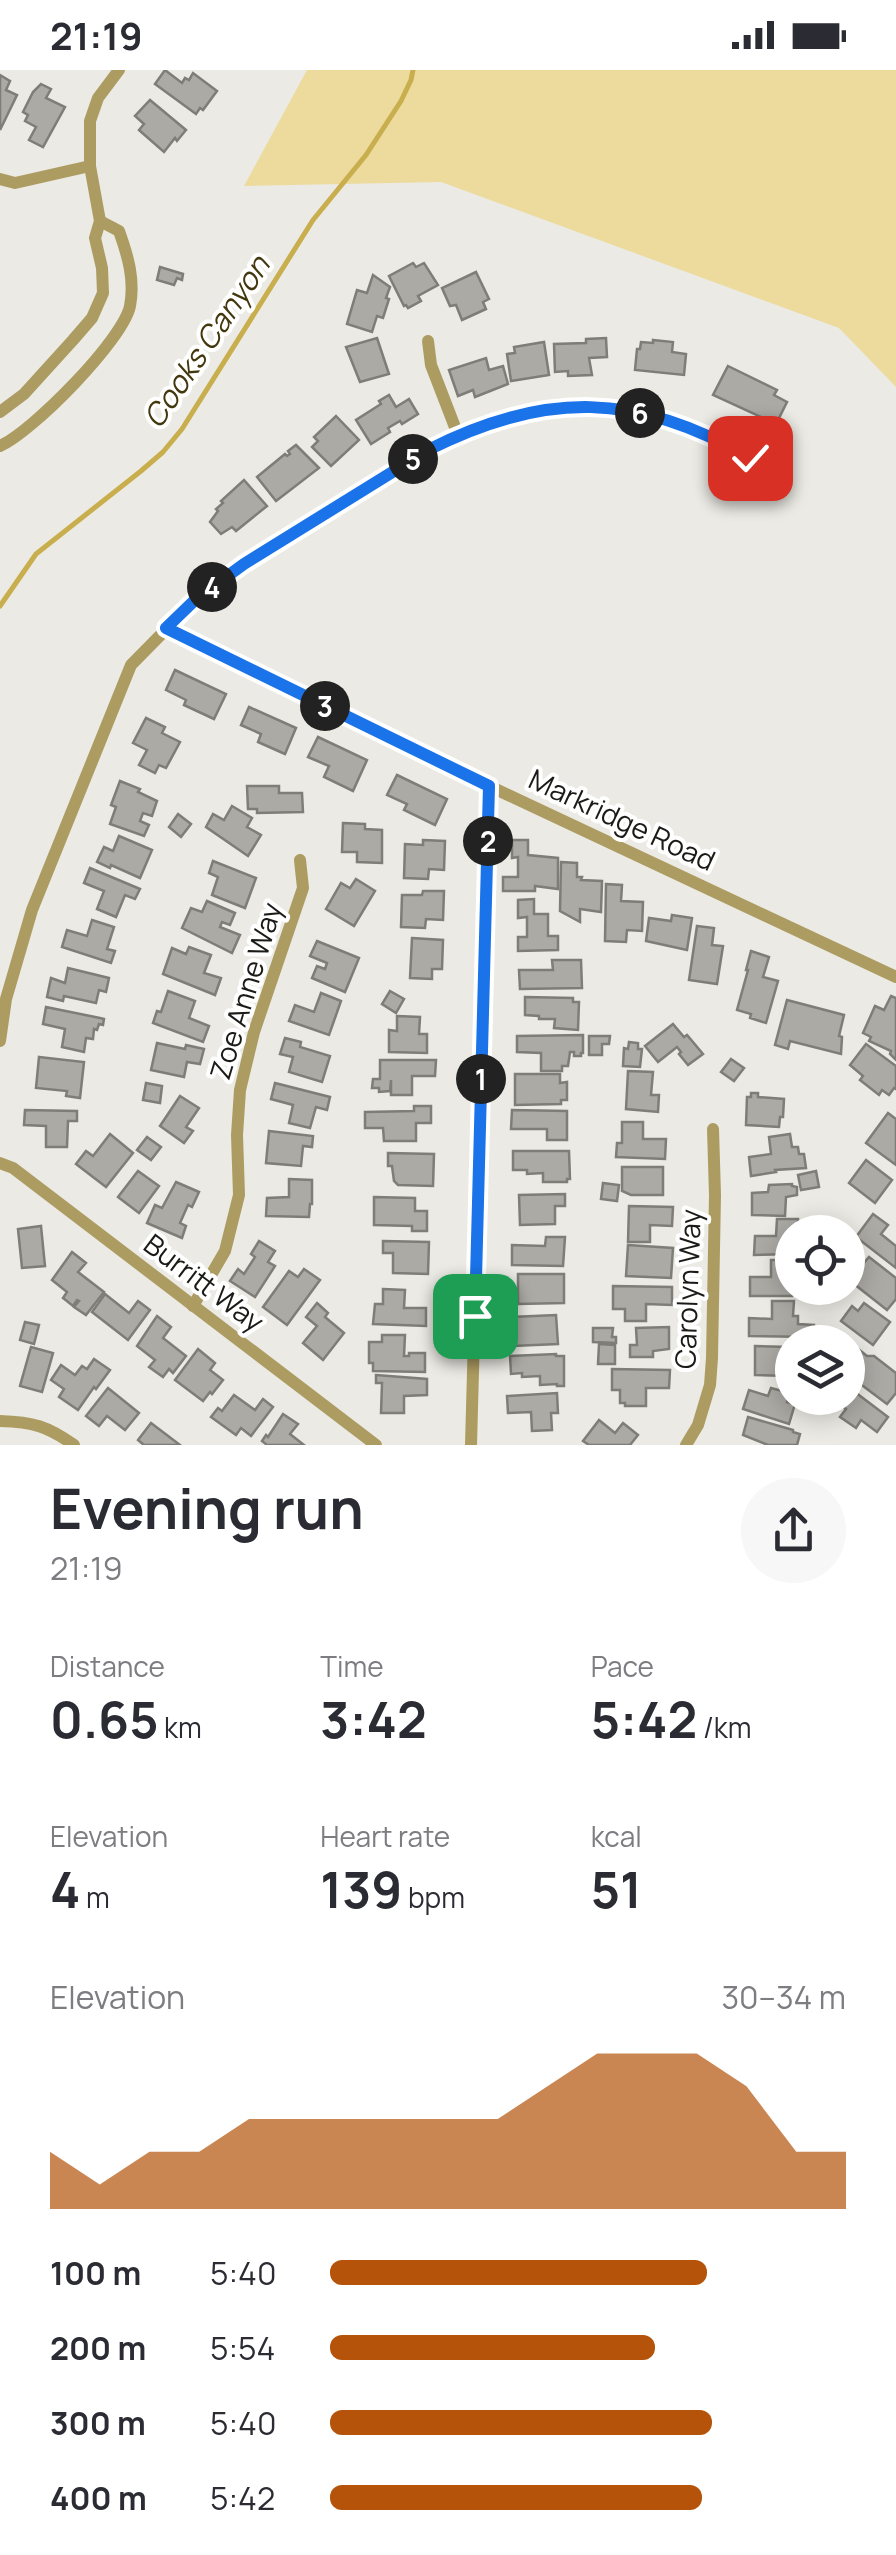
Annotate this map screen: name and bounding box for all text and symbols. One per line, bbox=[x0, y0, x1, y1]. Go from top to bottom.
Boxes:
text: 21:19 bbox=[50, 9, 143, 61]
water label: Cooks Canyon bbox=[133, 246, 279, 435]
pin: 6 bbox=[615, 388, 665, 438]
text: 6 bbox=[631, 394, 649, 432]
pin bbox=[708, 416, 793, 501]
icon: check bbox=[723, 431, 778, 486]
pin: 5 bbox=[388, 434, 438, 484]
text: 5 bbox=[405, 440, 421, 478]
pin: 4 bbox=[187, 562, 237, 612]
text: 4 bbox=[203, 568, 221, 606]
pin: 3 bbox=[300, 681, 350, 731]
text: 3 bbox=[317, 687, 333, 725]
street label: Markridge Road bbox=[523, 759, 722, 879]
pin: 2 bbox=[463, 816, 513, 866]
text: 2 bbox=[480, 822, 496, 860]
street label: Zoe Anne Way bbox=[200, 897, 290, 1084]
pin: 1 bbox=[456, 1054, 506, 1104]
text: 1 bbox=[475, 1060, 487, 1098]
street label: Carolyn Way bbox=[665, 1208, 709, 1370]
map controls bbox=[775, 1215, 865, 1415]
button: locate bbox=[775, 1215, 865, 1305]
street label: Burritt Way bbox=[137, 1225, 273, 1340]
pin bbox=[433, 1274, 518, 1359]
icon: arrive bbox=[448, 1289, 503, 1344]
button: layers bbox=[775, 1325, 865, 1415]
text: Evening run bbox=[50, 1470, 364, 1546]
button: share bbox=[741, 1478, 846, 1583]
text: 21:19 bbox=[50, 1546, 123, 1590]
text: Distance bbox=[50, 1647, 165, 1685]
text: Time bbox=[320, 1647, 384, 1685]
text: Pace bbox=[591, 1647, 654, 1685]
text: 0.65 bbox=[50, 1685, 158, 1753]
text: 3:42 bbox=[320, 1685, 427, 1753]
text: 5:42 bbox=[591, 1685, 697, 1753]
text: km bbox=[158, 1708, 202, 1746]
text: /km bbox=[697, 1708, 751, 1746]
text: Elevation bbox=[50, 1817, 168, 1855]
text: Heart rate bbox=[320, 1817, 450, 1855]
text: kcal bbox=[591, 1817, 642, 1855]
text: 4 bbox=[50, 1855, 80, 1923]
text: 139 bbox=[320, 1855, 402, 1923]
text: 51 bbox=[591, 1855, 642, 1923]
text: m bbox=[80, 1878, 110, 1916]
text: bpm bbox=[402, 1878, 465, 1916]
text: Elevation bbox=[50, 1975, 185, 2019]
text: 30–34 m bbox=[721, 1975, 846, 2019]
text: 100 m bbox=[50, 2251, 141, 2295]
text: 5:40 bbox=[210, 2251, 276, 2295]
text: 200 m bbox=[50, 2326, 146, 2370]
text: 5:54 bbox=[210, 2326, 275, 2370]
text: 300 m bbox=[50, 2401, 146, 2445]
text: 5:40 bbox=[210, 2401, 276, 2445]
text: 400 m bbox=[50, 2476, 147, 2520]
text: 5:42 bbox=[210, 2476, 275, 2520]

